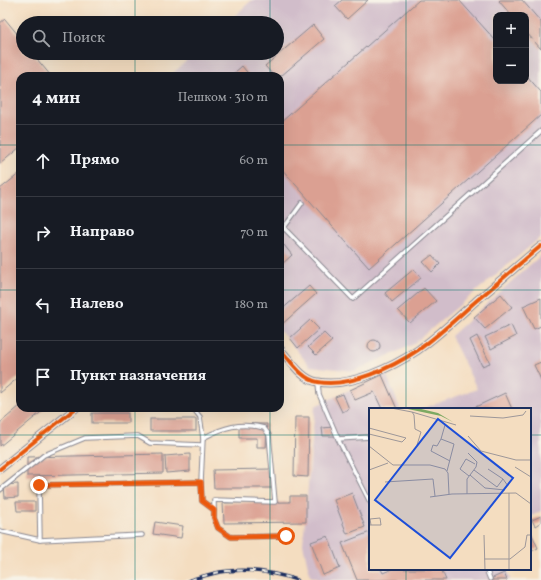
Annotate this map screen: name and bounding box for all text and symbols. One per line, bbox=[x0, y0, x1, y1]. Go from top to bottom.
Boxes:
map controls bbox=[493, 12, 529, 84]
button: + bbox=[493, 12, 529, 48]
search box bbox=[16, 16, 284, 60]
icon: search bbox=[30, 27, 52, 49]
text: Поиск bbox=[62, 28, 105, 49]
button: − bbox=[493, 48, 529, 84]
text: 4 мин bbox=[32, 87, 80, 110]
text: Пешком · 310 m bbox=[178, 89, 268, 107]
icon: ahead bbox=[32, 150, 54, 172]
text: Прямо bbox=[70, 150, 119, 171]
text: 60 m bbox=[240, 152, 268, 170]
icon: right bbox=[32, 222, 54, 244]
text: Направо bbox=[70, 222, 134, 243]
text: 70 m bbox=[240, 224, 268, 242]
icon: left bbox=[32, 294, 54, 316]
text: Налево bbox=[70, 294, 124, 315]
text: 180 m bbox=[234, 296, 268, 314]
icon: arrive bbox=[32, 366, 54, 388]
text: Пункт назначения bbox=[70, 366, 206, 387]
inset map bbox=[369, 408, 531, 570]
route end bbox=[30, 476, 48, 494]
route start bbox=[277, 527, 295, 545]

